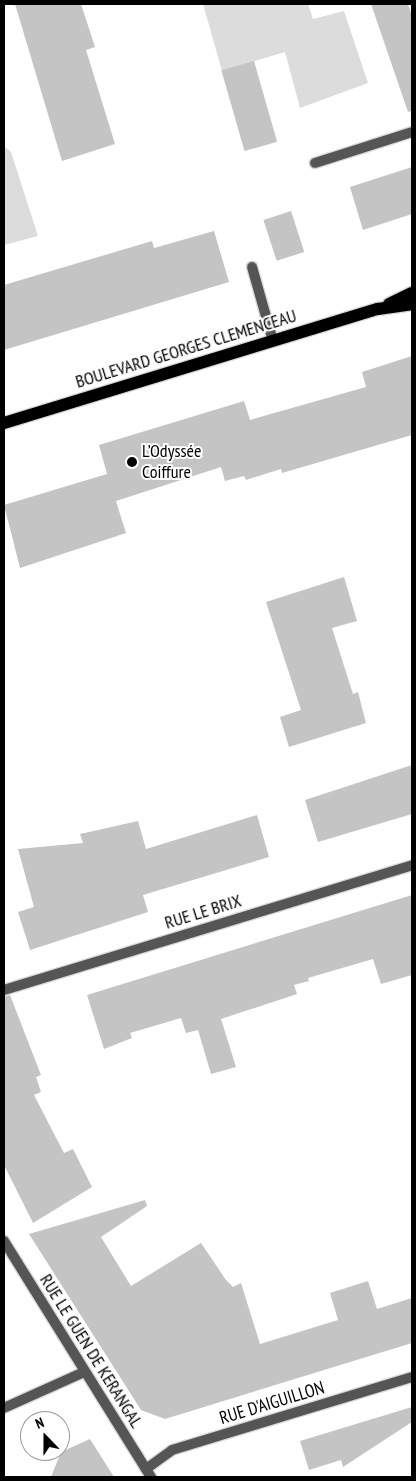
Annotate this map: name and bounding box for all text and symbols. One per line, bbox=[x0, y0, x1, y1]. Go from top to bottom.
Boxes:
street label: BOULEVARD GEORGES CLEMENCEAU bbox=[73, 305, 299, 393]
place label: L’Odyssée Coiffure bbox=[142, 441, 201, 484]
marker: L’Odyssée Coiffure bbox=[126, 456, 138, 468]
street label: RUE LE BRIX bbox=[162, 890, 244, 934]
street label: RUE LE GUEN DE KERANGAL bbox=[35, 1270, 147, 1432]
street label: RUE D'AIGUILLON bbox=[217, 1377, 327, 1429]
north arrow bbox=[20, 1411, 70, 1461]

